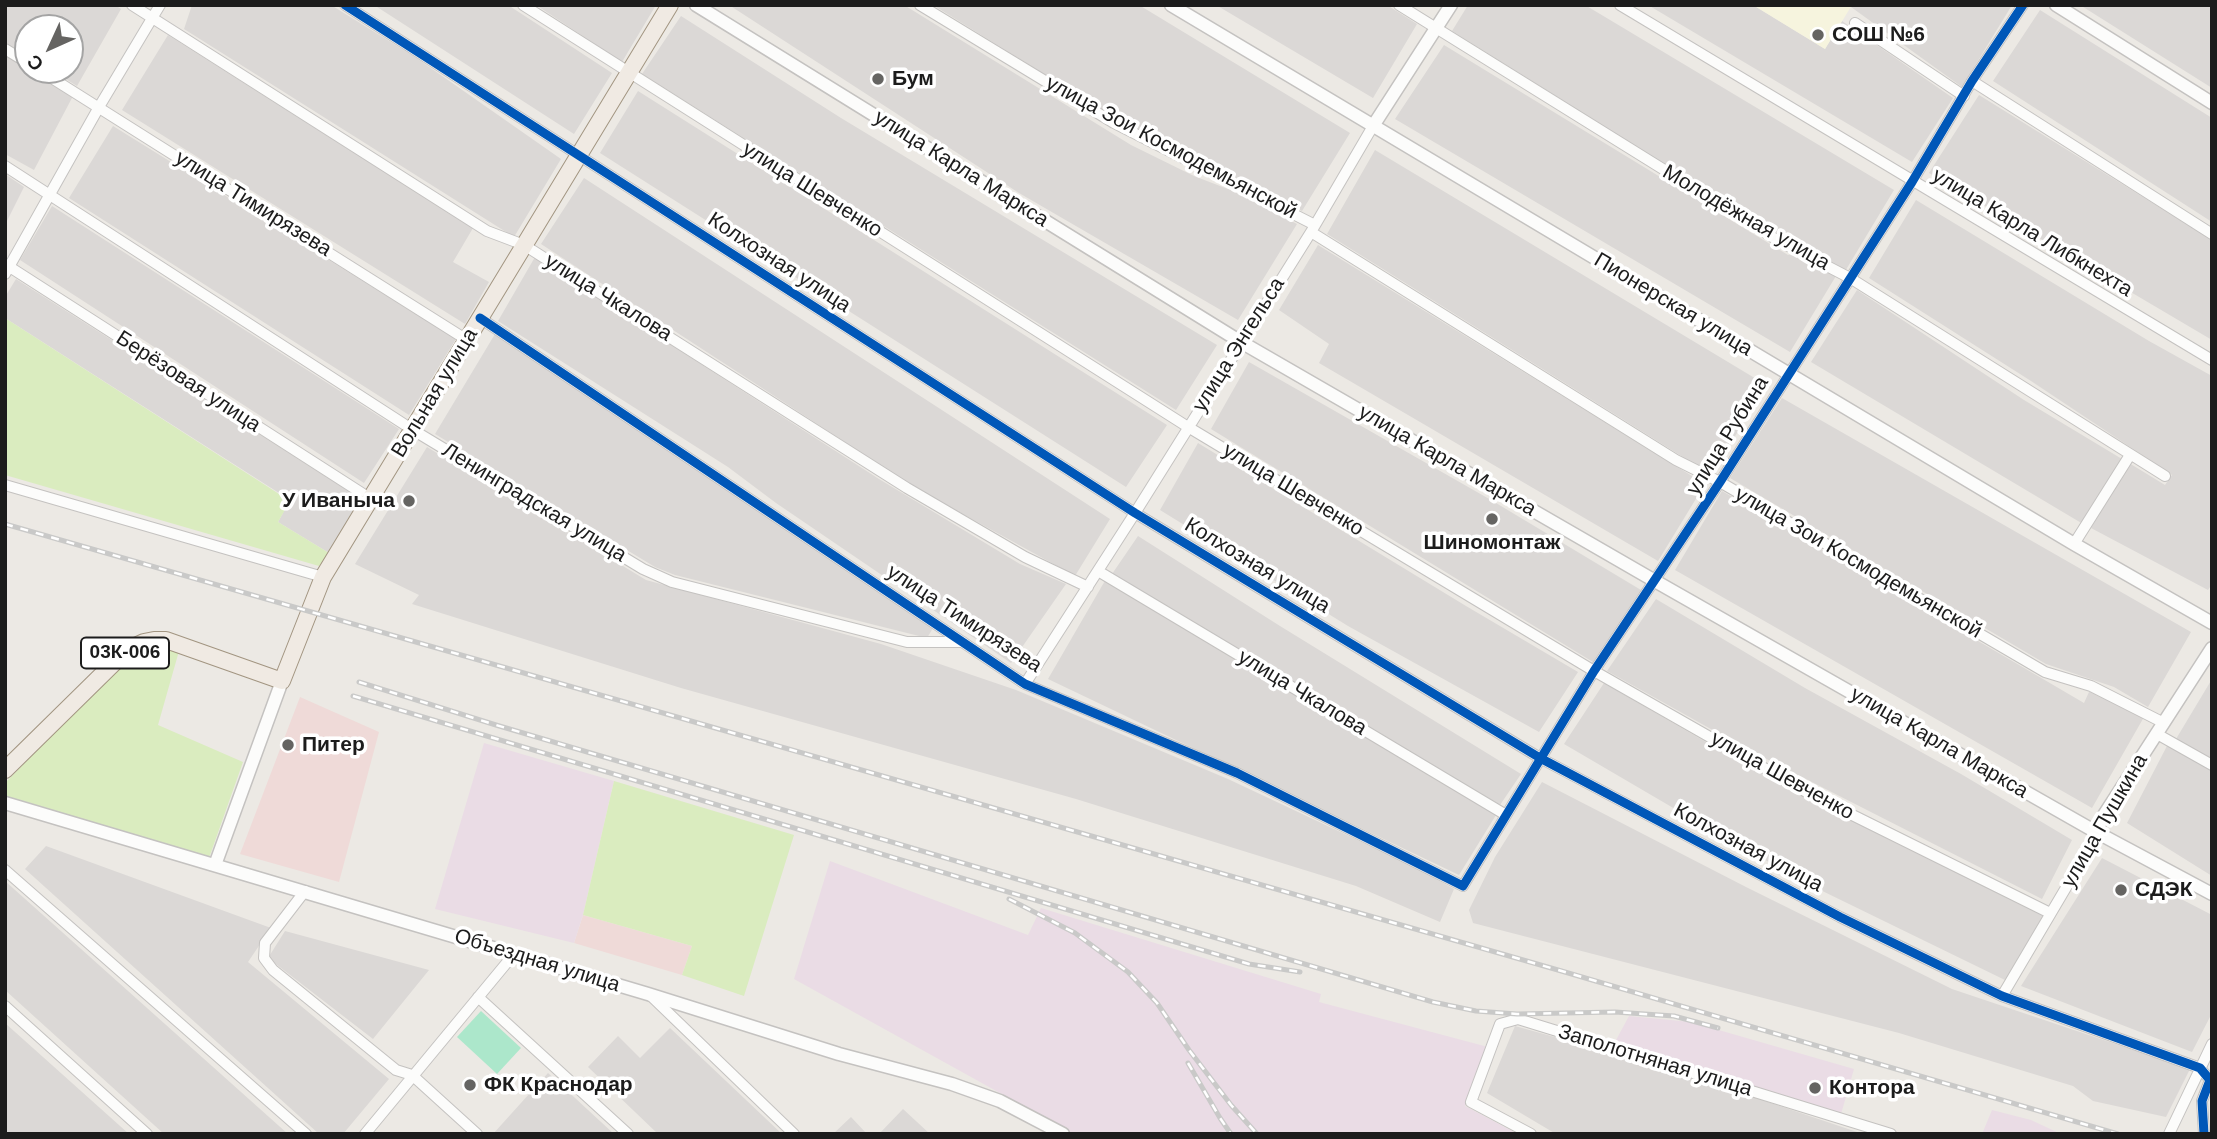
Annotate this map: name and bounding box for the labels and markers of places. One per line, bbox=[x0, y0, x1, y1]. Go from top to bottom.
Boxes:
place label: СОШ №6 bbox=[1832, 22, 1925, 48]
marker: СОШ №6 bbox=[1810, 27, 1826, 43]
place label: Бум bbox=[892, 66, 934, 92]
marker: Бум bbox=[870, 71, 886, 87]
place label: У Иваныча bbox=[282, 488, 395, 514]
marker: У Иваныча bbox=[401, 493, 417, 509]
marker: Шиномонтаж bbox=[1484, 511, 1500, 527]
place label: Шиномонтаж bbox=[1424, 530, 1560, 556]
place label: Питер bbox=[302, 732, 365, 758]
marker: Питер bbox=[280, 737, 296, 753]
place label: СДЭК bbox=[2135, 877, 2193, 903]
marker: СДЭК bbox=[2113, 882, 2129, 898]
place label: ФК Краснодар bbox=[484, 1072, 633, 1098]
place label: Контора bbox=[1829, 1075, 1915, 1101]
marker: ФК Краснодар bbox=[462, 1077, 478, 1093]
marker: Контора bbox=[1807, 1080, 1823, 1096]

